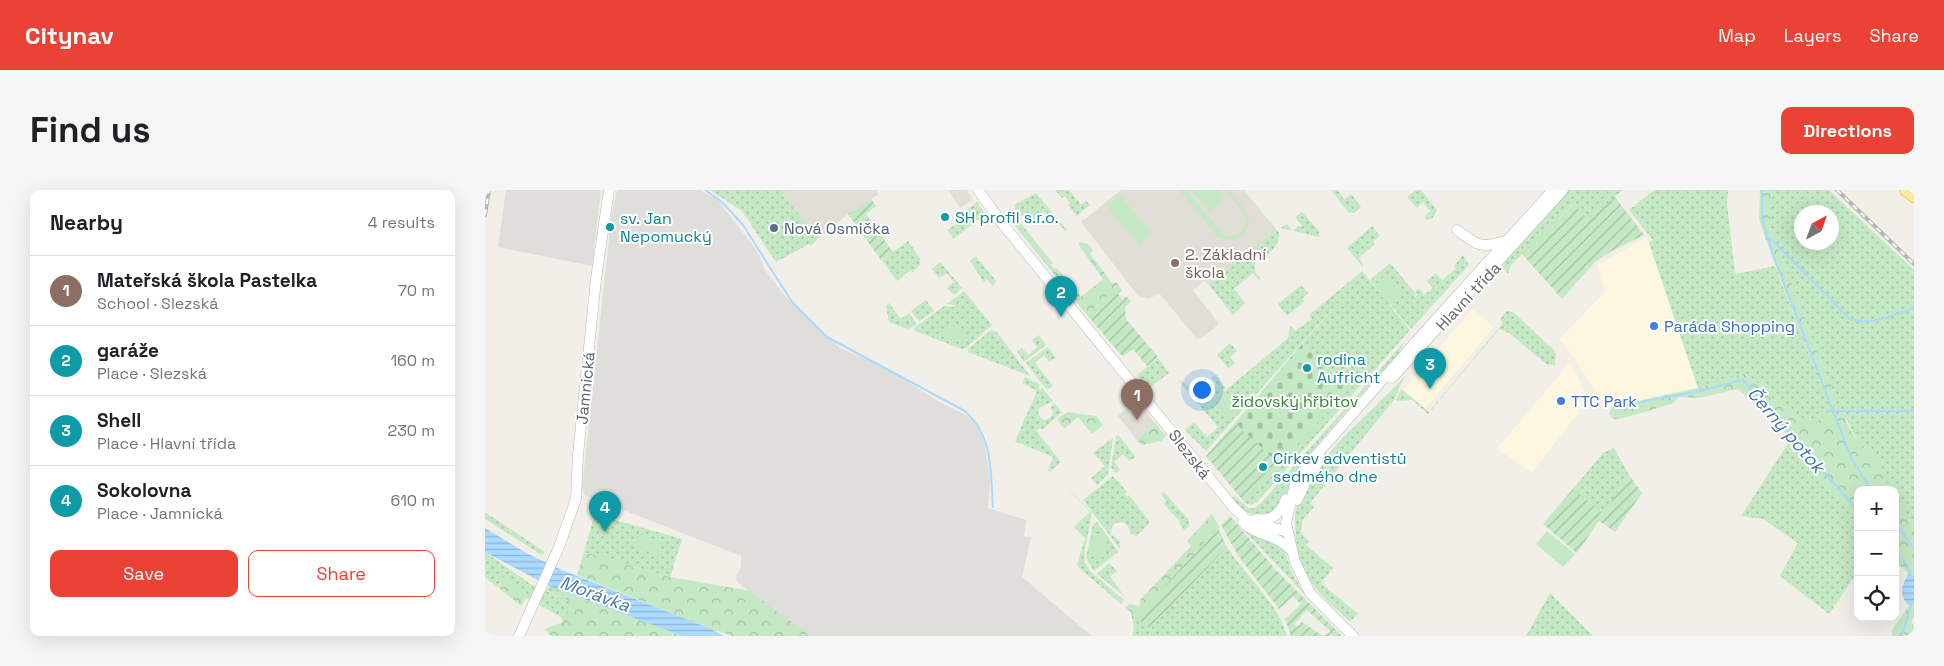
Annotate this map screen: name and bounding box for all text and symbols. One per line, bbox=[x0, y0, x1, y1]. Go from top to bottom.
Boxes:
text: Citynav bbox=[25, 20, 114, 51]
text: Map bbox=[1718, 24, 1756, 47]
text: Layers bbox=[1784, 24, 1841, 47]
text: Share bbox=[1869, 24, 1919, 47]
button: Directions bbox=[1781, 107, 1914, 154]
text: Find us bbox=[30, 108, 151, 152]
north arrow bbox=[1794, 205, 1839, 250]
place label: SH profil s.r.o. bbox=[955, 207, 1059, 228]
place label: sv. Jan Nepomucký bbox=[620, 208, 712, 247]
text: Nearby bbox=[50, 209, 123, 236]
marker: SH profil s.r.o. bbox=[939, 211, 951, 223]
text: 4 results bbox=[368, 212, 435, 233]
place label: Nová Osmička bbox=[784, 218, 890, 239]
marker: sv. Jan Nepomucký bbox=[604, 221, 616, 233]
marker: Nová Osmička bbox=[768, 222, 780, 234]
place label: 2. Základní škola bbox=[1185, 244, 1266, 283]
marker: 2. Základní škola bbox=[1169, 257, 1181, 269]
street label: Hlavní třída bbox=[1431, 258, 1506, 335]
text: Mateřská škola Pastelka bbox=[97, 268, 317, 293]
pin: 2 bbox=[1045, 276, 1077, 317]
text: 1 bbox=[62, 280, 70, 301]
text: 70 m bbox=[398, 280, 435, 301]
text: School · Slezská bbox=[97, 293, 218, 314]
place label: Paráda Shopping bbox=[1664, 316, 1795, 337]
marker: Paráda Shopping bbox=[1648, 320, 1660, 332]
text: garáže bbox=[97, 338, 159, 363]
pin: 3 bbox=[1414, 348, 1446, 389]
place label: rodina Aufricht bbox=[1317, 349, 1380, 388]
text: 2 bbox=[61, 350, 71, 371]
text: 160 m bbox=[390, 350, 435, 371]
street label: Jamnická bbox=[571, 351, 600, 425]
marker: rodina Aufricht bbox=[1301, 362, 1313, 374]
text: Place · Slezská bbox=[97, 363, 207, 384]
your location bbox=[1189, 377, 1215, 403]
pin: 1 bbox=[1121, 379, 1153, 420]
water label: Černý potok bbox=[1743, 382, 1832, 479]
park label: židovský hřbitov bbox=[1232, 391, 1359, 412]
place label: TTC Park bbox=[1571, 391, 1637, 412]
marker: TTC Park bbox=[1555, 395, 1567, 407]
text: Shell bbox=[97, 408, 141, 433]
text: 3 bbox=[61, 420, 71, 441]
text: 230 m bbox=[388, 420, 435, 441]
street label: Slezská bbox=[1164, 425, 1216, 483]
text: Place · Hlavní třída bbox=[97, 433, 236, 454]
place label: Církev adventistů sedmého dne bbox=[1273, 448, 1407, 487]
marker: Církev adventistů sedmého dne bbox=[1257, 461, 1269, 473]
text: Sokolovna bbox=[97, 478, 191, 503]
map controls bbox=[1854, 486, 1899, 621]
button: + bbox=[1854, 486, 1899, 531]
text: 4 bbox=[61, 490, 71, 511]
text: 610 m bbox=[390, 490, 435, 511]
pin: 4 bbox=[589, 491, 621, 532]
text: Place · Jamnická bbox=[97, 503, 223, 524]
button: − bbox=[1854, 531, 1899, 576]
button: Save bbox=[50, 550, 238, 597]
button: Share bbox=[248, 550, 435, 597]
water label: Morávka bbox=[557, 570, 634, 617]
button: locate bbox=[1854, 576, 1899, 621]

